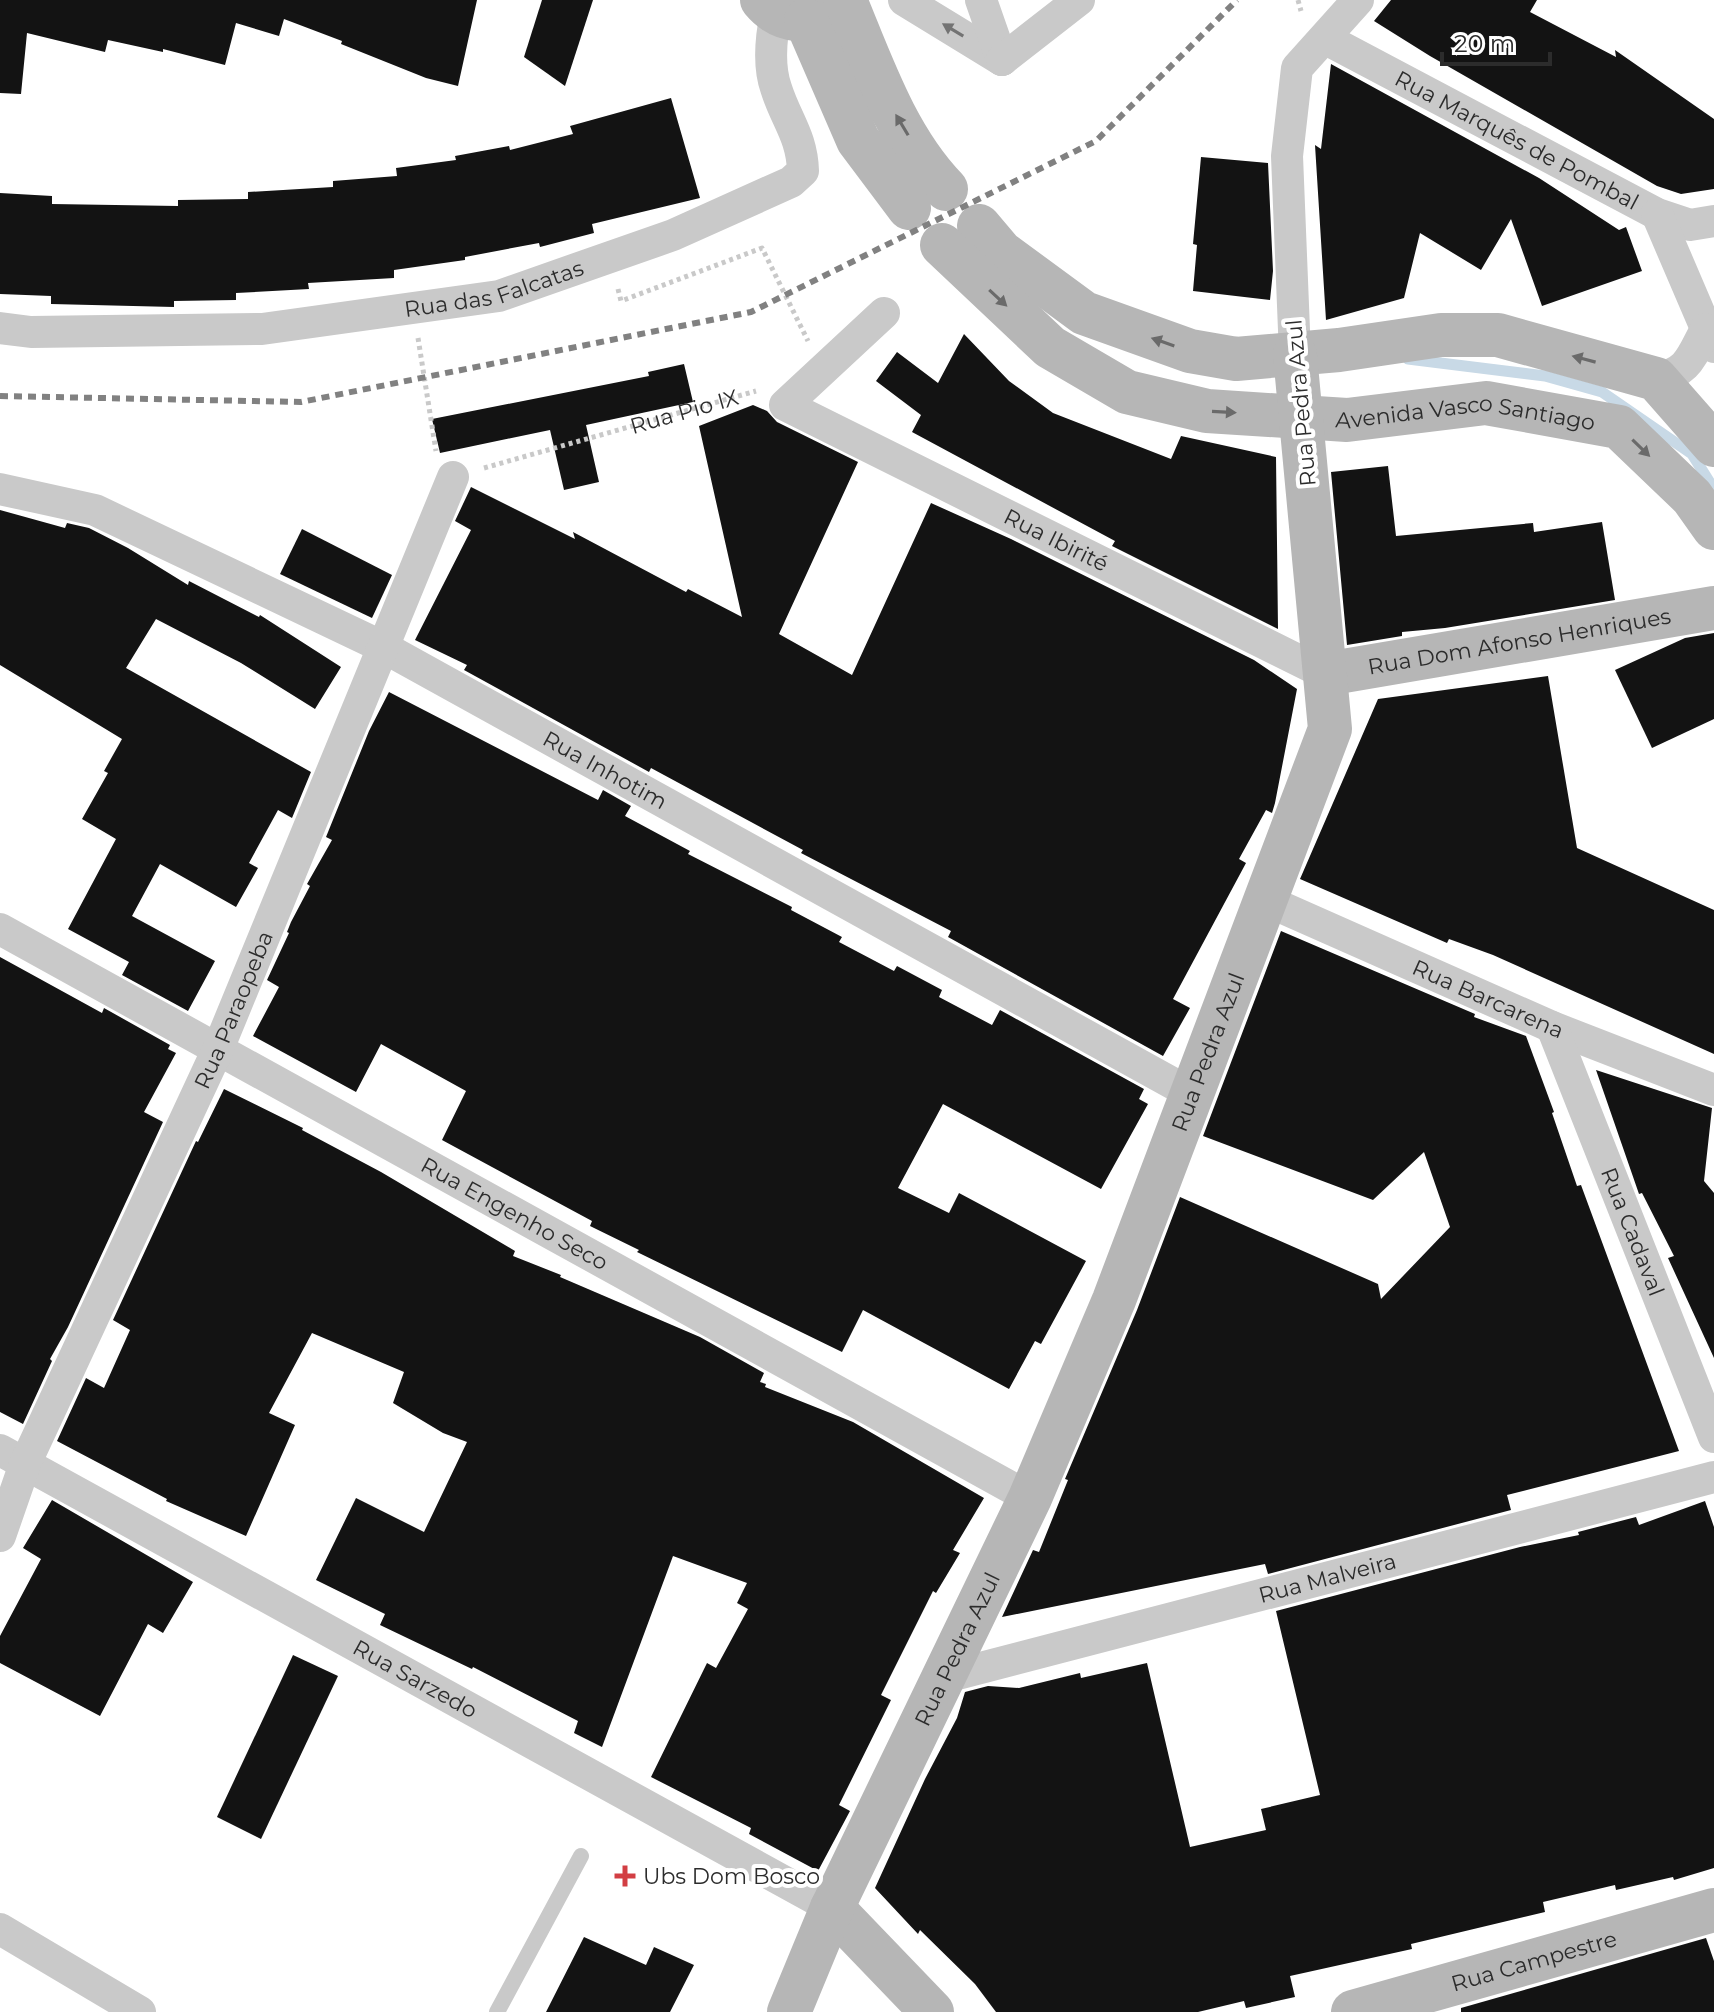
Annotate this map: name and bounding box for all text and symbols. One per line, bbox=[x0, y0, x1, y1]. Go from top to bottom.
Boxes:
scale bar bbox=[1442, 16, 1550, 66]
one-way arrow bbox=[942, 23, 964, 37]
text: 20 m bbox=[1454, 29, 1515, 58]
street label: Rua Marquês de Pombal bbox=[1390, 64, 1643, 215]
one-way arrow bbox=[895, 114, 909, 136]
street label: Rua das Falcatas bbox=[403, 254, 587, 323]
one-way arrow bbox=[988, 289, 1007, 307]
street label: Rua Pedra Azul bbox=[1280, 318, 1322, 488]
one-way arrow bbox=[1151, 335, 1175, 347]
one-way arrow bbox=[1572, 353, 1597, 365]
street label: Rua Pio IX bbox=[627, 383, 742, 440]
street label: Avenida Vasco Santiago bbox=[1335, 389, 1598, 436]
one-way arrow bbox=[1212, 406, 1237, 419]
one-way arrow bbox=[1631, 438, 1650, 456]
street label: Rua Ibirité bbox=[1000, 503, 1113, 577]
street label: Rua Dom Afonso Henriques bbox=[1366, 602, 1673, 680]
street label: Rua Inhotim bbox=[538, 725, 672, 815]
street label: Rua Paraopeba bbox=[188, 927, 279, 1093]
street label: Rua Barcarena bbox=[1408, 953, 1568, 1044]
street label: Rua Pedra Azul bbox=[1166, 969, 1250, 1135]
street label: Rua Engenho Seco bbox=[416, 1151, 613, 1276]
street label: Rua Cadaval bbox=[1595, 1163, 1670, 1300]
street label: Rua Malveira bbox=[1255, 1547, 1399, 1609]
street label: Rua Pedra Azul bbox=[908, 1568, 1006, 1730]
street label: Rua Sarzedo bbox=[348, 1634, 482, 1724]
place label: Ubs Dom Bosco bbox=[643, 1863, 820, 1890]
marker: Ubs Dom Bosco bbox=[614, 1865, 636, 1887]
street label: Rua Campestre bbox=[1448, 1925, 1620, 1997]

